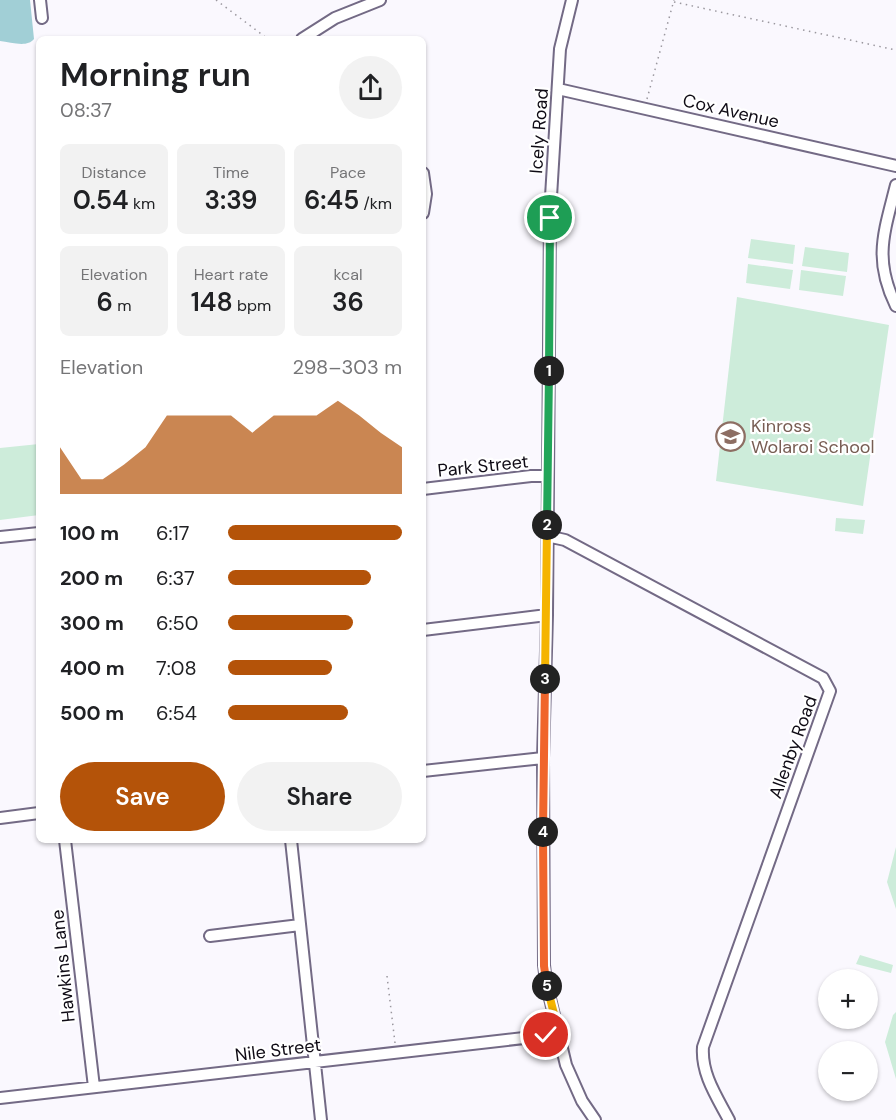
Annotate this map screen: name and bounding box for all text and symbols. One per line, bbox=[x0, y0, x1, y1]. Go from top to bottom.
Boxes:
text: Morning run bbox=[60, 53, 251, 96]
button: share bbox=[339, 56, 402, 119]
street label: Icely Road bbox=[524, 88, 554, 174]
street label: Cox Avenue bbox=[681, 88, 781, 134]
text: 08:37 bbox=[60, 97, 112, 123]
text: Distance bbox=[82, 162, 146, 183]
text: Time bbox=[213, 162, 249, 183]
text: Pace bbox=[330, 162, 366, 183]
text: 0.54 bbox=[73, 183, 129, 217]
text: 3:39 bbox=[204, 183, 258, 217]
text: 6:45 bbox=[304, 183, 359, 217]
pin bbox=[524, 192, 575, 243]
text: km bbox=[129, 193, 155, 214]
text: /km bbox=[359, 193, 392, 214]
icon: arrive bbox=[533, 201, 566, 234]
text: Elevation bbox=[81, 264, 147, 285]
text: Heart rate bbox=[194, 264, 268, 285]
text: kcal bbox=[334, 264, 362, 285]
text: 6 bbox=[97, 285, 113, 319]
text: 148 bbox=[191, 285, 233, 319]
text: 36 bbox=[332, 285, 364, 319]
text: m bbox=[113, 295, 131, 316]
text: bpm bbox=[233, 295, 271, 316]
text: Elevation bbox=[60, 354, 143, 380]
text: 298–303 m bbox=[292, 354, 402, 380]
pin: 1 bbox=[534, 356, 564, 386]
text: 1 bbox=[546, 360, 552, 381]
place label: Kinross Wolaroi School bbox=[751, 414, 875, 459]
school or university icon: Kinross Wolaroi School bbox=[714, 420, 746, 452]
street label: Park Street bbox=[436, 449, 530, 483]
pin: 2 bbox=[532, 510, 562, 540]
text: 2 bbox=[542, 514, 552, 535]
text: 100 m bbox=[60, 520, 119, 546]
text: 6:17 bbox=[156, 520, 190, 546]
text: 200 m bbox=[60, 565, 123, 591]
text: 6:37 bbox=[156, 565, 195, 591]
text: 300 m bbox=[60, 610, 124, 636]
text: 6:50 bbox=[156, 610, 198, 636]
text: 400 m bbox=[60, 655, 125, 681]
text: 7:08 bbox=[156, 655, 197, 681]
pin: 3 bbox=[530, 664, 560, 694]
text: 3 bbox=[540, 668, 550, 689]
street label: Allenby Road bbox=[763, 692, 823, 802]
text: 500 m bbox=[60, 700, 124, 726]
text: 6:54 bbox=[156, 700, 197, 726]
button: Save bbox=[60, 762, 225, 831]
button: Share bbox=[237, 762, 402, 831]
pin: 4 bbox=[528, 817, 558, 847]
text: 4 bbox=[538, 821, 548, 842]
street label: Hawkins Lane bbox=[45, 909, 81, 1023]
map controls bbox=[818, 969, 878, 1101]
button: + bbox=[818, 969, 878, 1029]
pin: 5 bbox=[532, 971, 562, 1001]
text: 5 bbox=[542, 975, 552, 996]
pin bbox=[520, 1009, 571, 1060]
icon: check bbox=[529, 1018, 562, 1051]
street label: Nile Street bbox=[233, 1033, 323, 1067]
button: − bbox=[818, 1041, 878, 1101]

